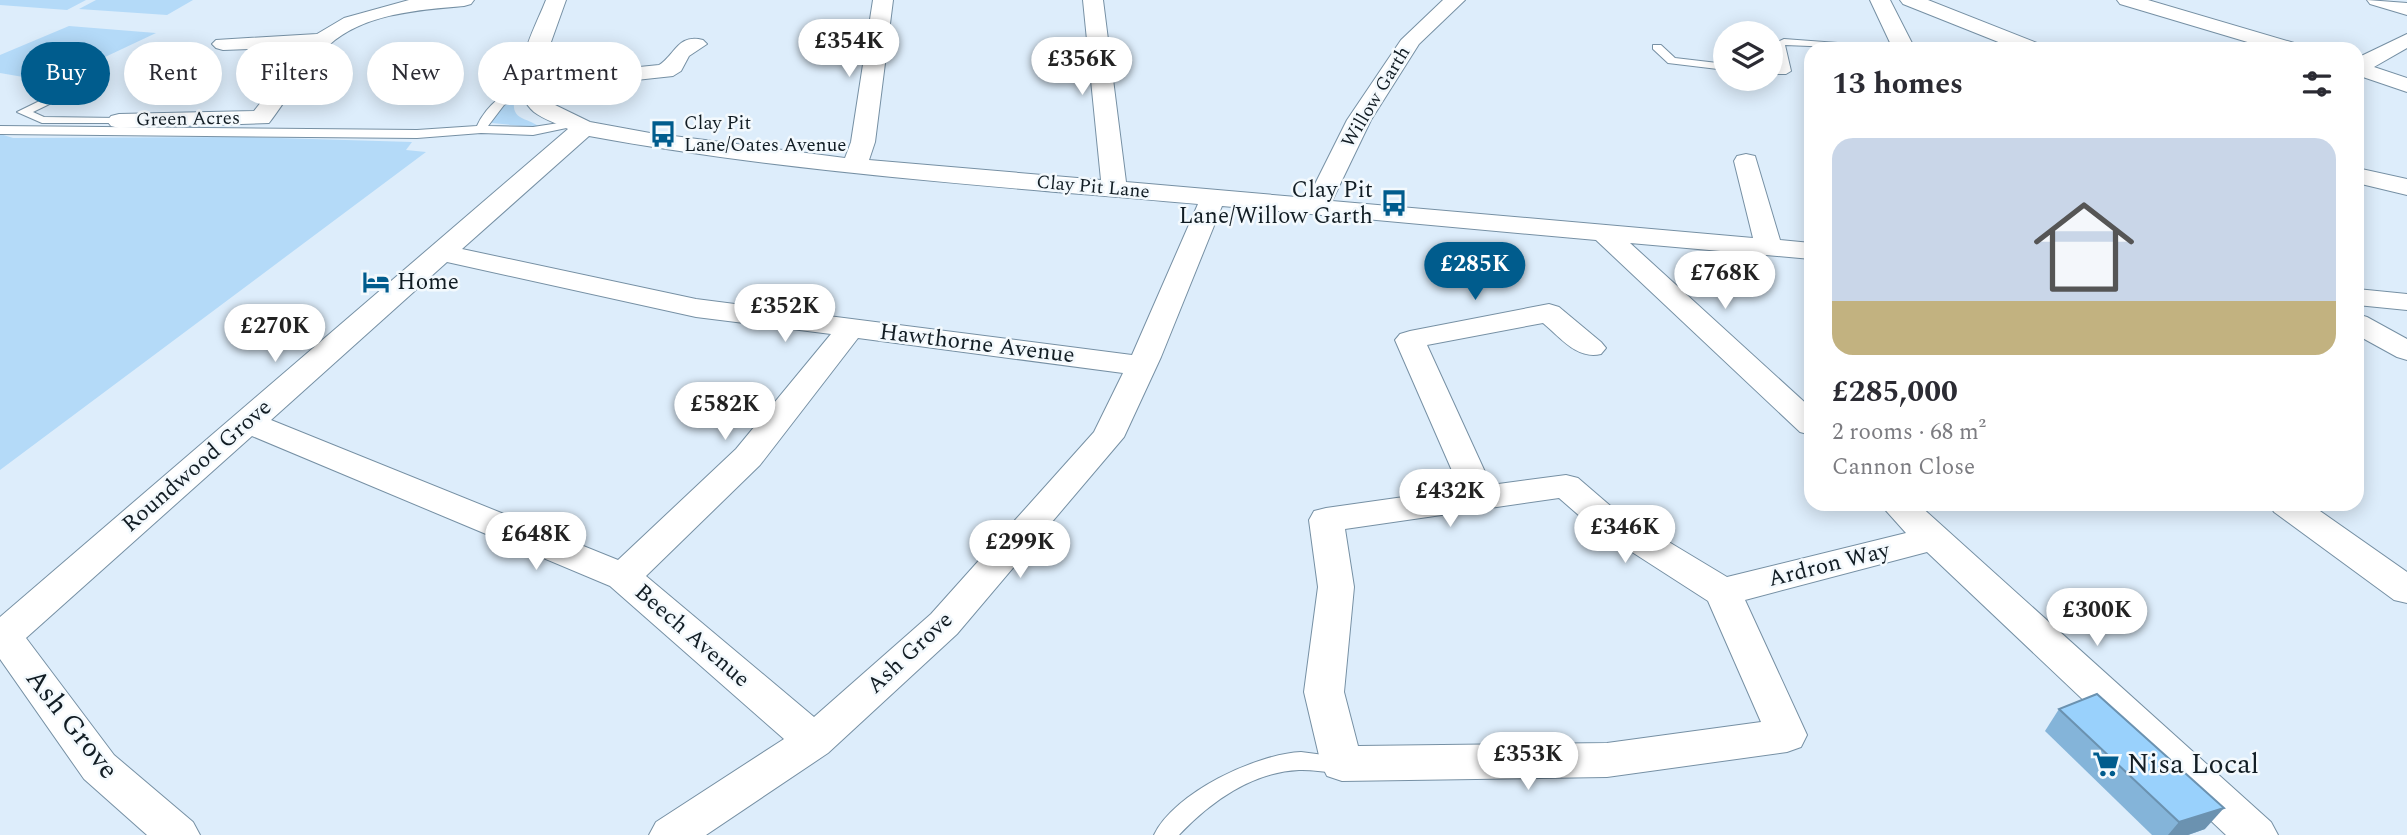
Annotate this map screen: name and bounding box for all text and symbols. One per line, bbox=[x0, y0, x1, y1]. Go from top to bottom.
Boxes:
pin: £354K bbox=[800, 20, 898, 79]
map controls bbox=[1713, 21, 1783, 91]
button: layers bbox=[1713, 21, 1783, 91]
text: £354K bbox=[814, 24, 884, 59]
pin: £356K bbox=[1033, 38, 1131, 97]
street label: Willow Garth bbox=[1334, 41, 1418, 153]
chip: Buy bbox=[21, 42, 110, 105]
chip: Rent bbox=[124, 42, 222, 105]
chip: Filters bbox=[236, 42, 353, 105]
chip: New bbox=[367, 42, 464, 105]
chip: Apartment bbox=[478, 42, 642, 105]
text: £356K bbox=[1047, 42, 1117, 77]
text: 13 homes bbox=[1832, 61, 1963, 107]
icon: filters bbox=[2298, 65, 2336, 103]
street label: Green Acres bbox=[136, 104, 240, 134]
place label: Clay Pit Lane/Oates Avenue bbox=[684, 109, 847, 160]
bus stop icon: Clay Pit Lane/Oates Avenue bbox=[648, 119, 678, 149]
street label: Clay Pit Lane bbox=[1035, 168, 1151, 206]
place label: Clay Pit Lane/Willow Garth bbox=[1179, 173, 1373, 234]
icon: home bbox=[2021, 184, 2147, 310]
bus stop icon: Clay Pit Lane/Willow Garth bbox=[1379, 188, 1409, 218]
pin: £285K bbox=[1426, 243, 1524, 302]
text: £285K bbox=[1440, 247, 1510, 282]
pin: £768K bbox=[1676, 252, 1774, 311]
text: £768K bbox=[1690, 256, 1760, 291]
place label: Home bbox=[397, 265, 459, 300]
hotel icon: Home bbox=[361, 267, 391, 297]
pin: £352K bbox=[736, 284, 834, 344]
text: £352K bbox=[750, 289, 820, 324]
pin: £270K bbox=[226, 304, 324, 364]
text: £270K bbox=[240, 309, 310, 344]
street label: Hawthorne Avenue bbox=[877, 315, 1077, 373]
text: £285,000 bbox=[1832, 369, 1958, 415]
pin: £582K bbox=[676, 382, 774, 442]
text: £582K bbox=[690, 387, 760, 422]
street label: Roundwood Grove bbox=[114, 391, 280, 541]
text: 2 rooms · 68 m² bbox=[1832, 415, 1986, 450]
text: Cannon Close bbox=[1832, 450, 1975, 485]
pin: £432K bbox=[1401, 470, 1499, 529]
text: £432K bbox=[1415, 474, 1485, 509]
pin: £346K bbox=[1576, 505, 1674, 565]
text: £346K bbox=[1590, 510, 1660, 545]
pin: £648K bbox=[487, 512, 585, 572]
text: £648K bbox=[501, 517, 571, 552]
pin: £299K bbox=[971, 520, 1069, 580]
text: £299K bbox=[985, 525, 1055, 560]
street label: Ardron Way bbox=[1765, 533, 1894, 597]
street label: Beech Avenue bbox=[626, 576, 758, 696]
pin: £300K bbox=[2048, 588, 2146, 648]
text: £300K bbox=[2062, 593, 2132, 628]
street label: Ash Grove bbox=[859, 604, 961, 702]
street label: Ash Grove bbox=[15, 659, 129, 789]
pin: £353K bbox=[1479, 732, 1577, 792]
text: £353K bbox=[1493, 737, 1563, 772]
place label: Nisa Local bbox=[2127, 743, 2259, 786]
supermarket icon: Nisa Local bbox=[2091, 749, 2121, 779]

